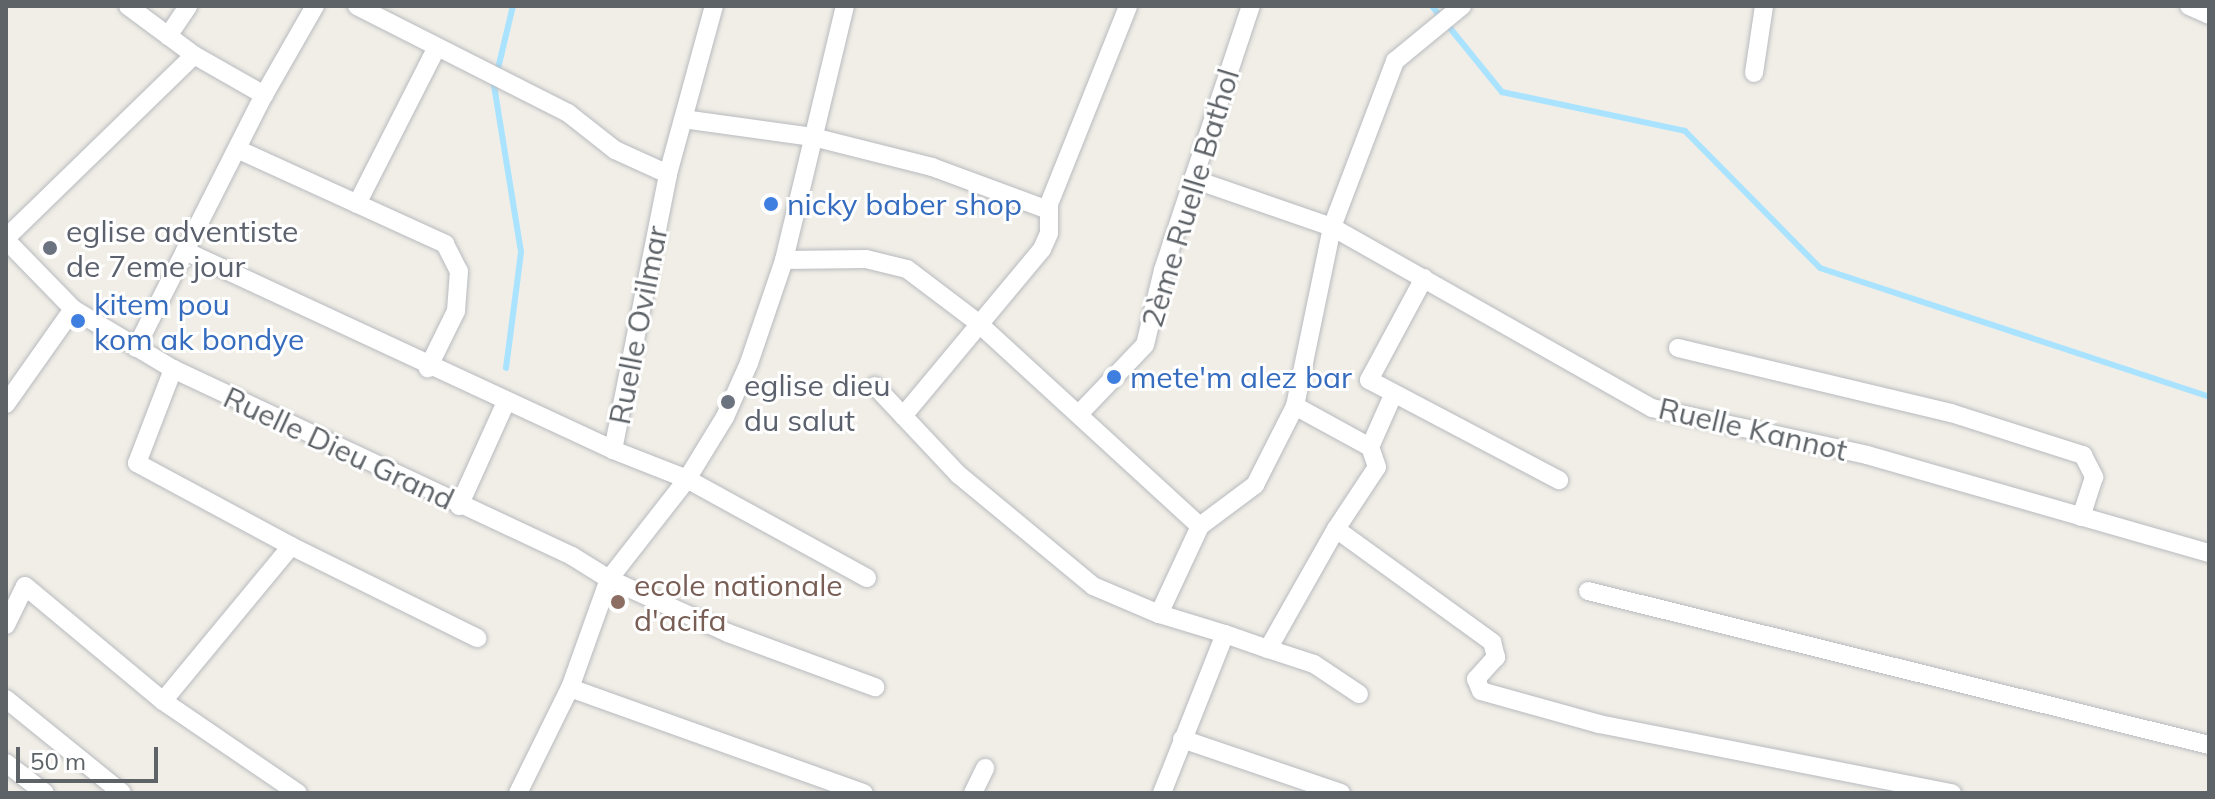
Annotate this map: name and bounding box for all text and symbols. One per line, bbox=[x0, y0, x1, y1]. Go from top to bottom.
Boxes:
street label: 2ème Ruelle Bathol bbox=[1134, 64, 1246, 332]
place label: nicky baber shop bbox=[787, 186, 1022, 222]
marker: nicky baber shop bbox=[762, 195, 780, 213]
place label: eglise adventiste de 7eme jour bbox=[66, 213, 298, 284]
street label: Ruelle Ovilmar bbox=[601, 223, 675, 427]
marker: eglise adventiste de 7eme jour bbox=[41, 239, 59, 257]
place label: kitem pou kom ak bondye bbox=[94, 286, 304, 356]
marker: kitem pou kom ak bondye bbox=[69, 312, 87, 330]
place label: mete'm alez bar bbox=[1130, 359, 1352, 395]
place label: eglise dieu du salut bbox=[744, 367, 890, 438]
marker: mete'm alez bar bbox=[1105, 368, 1123, 386]
street label: Ruelle Dieu Grand bbox=[218, 379, 460, 517]
street label: Ruelle Kannot bbox=[1655, 390, 1851, 468]
marker: eglise dieu du salut bbox=[719, 393, 737, 411]
place label: ecole nationale d'acifa bbox=[634, 567, 843, 638]
marker: ecole nationale d'acifa bbox=[609, 593, 627, 611]
scale bar bbox=[20, 731, 162, 781]
text: 50 m bbox=[30, 746, 86, 776]

